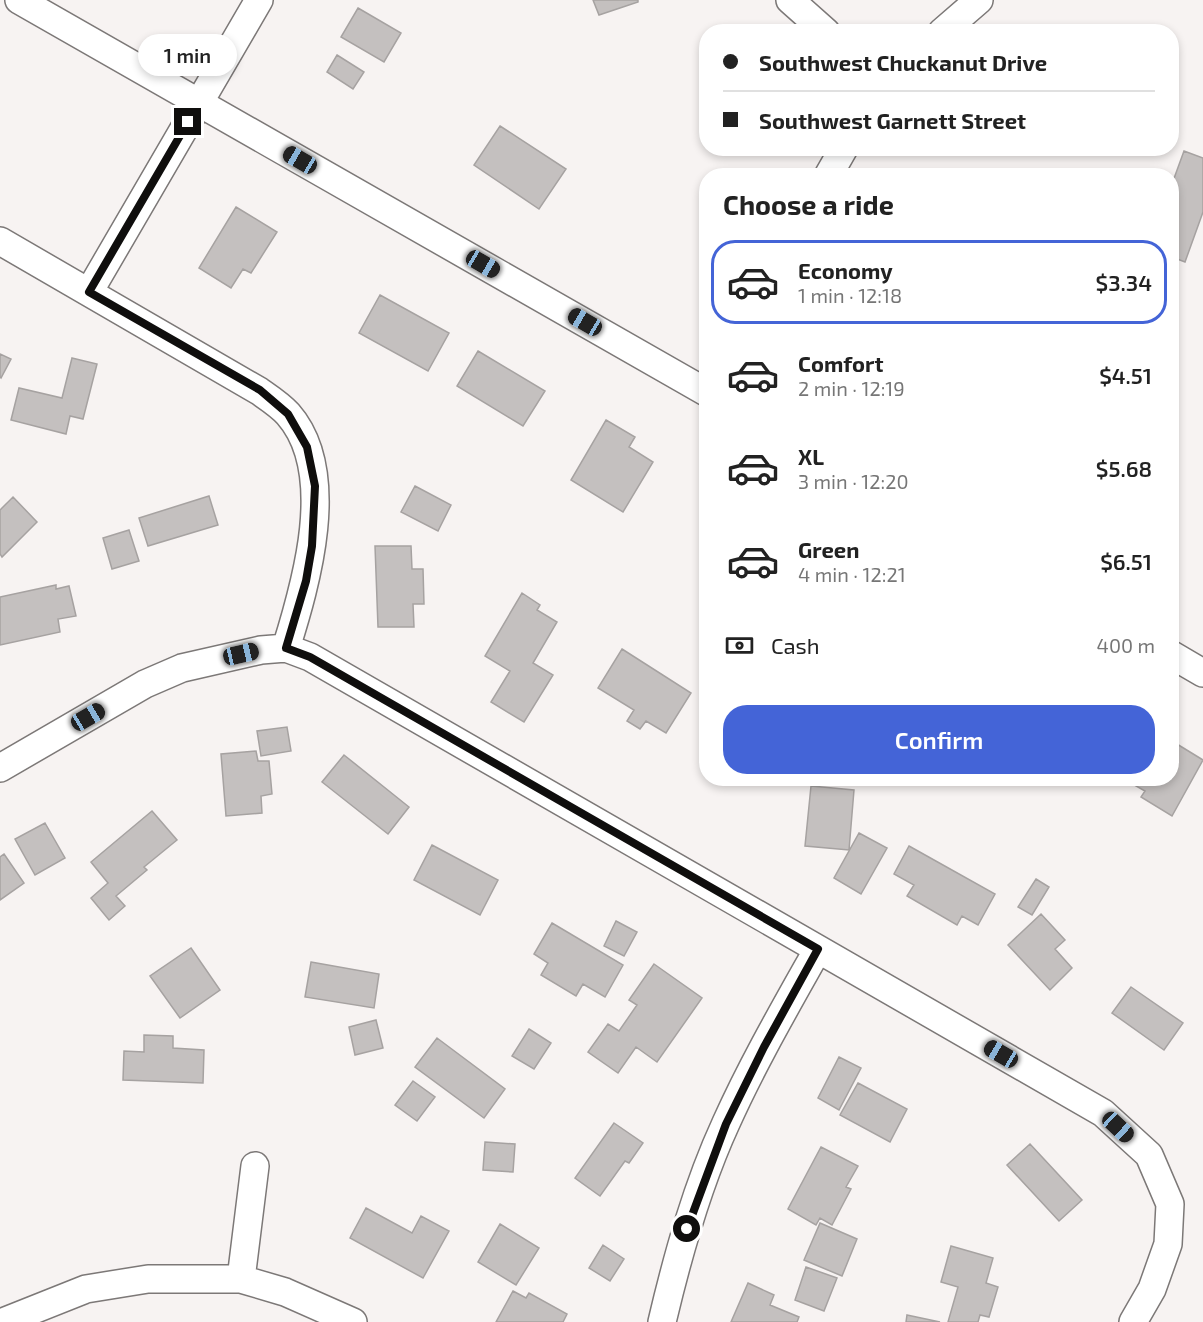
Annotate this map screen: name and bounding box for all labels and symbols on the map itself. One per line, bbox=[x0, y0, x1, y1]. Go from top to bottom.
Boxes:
callout: 1 min bbox=[138, 35, 237, 77]
route end bbox=[174, 108, 201, 135]
car bbox=[280, 143, 320, 177]
car bbox=[463, 247, 503, 281]
car bbox=[565, 305, 605, 339]
car bbox=[221, 641, 261, 667]
car bbox=[68, 700, 108, 734]
car bbox=[981, 1037, 1021, 1071]
car bbox=[1099, 1108, 1137, 1146]
route start bbox=[673, 1215, 700, 1242]

